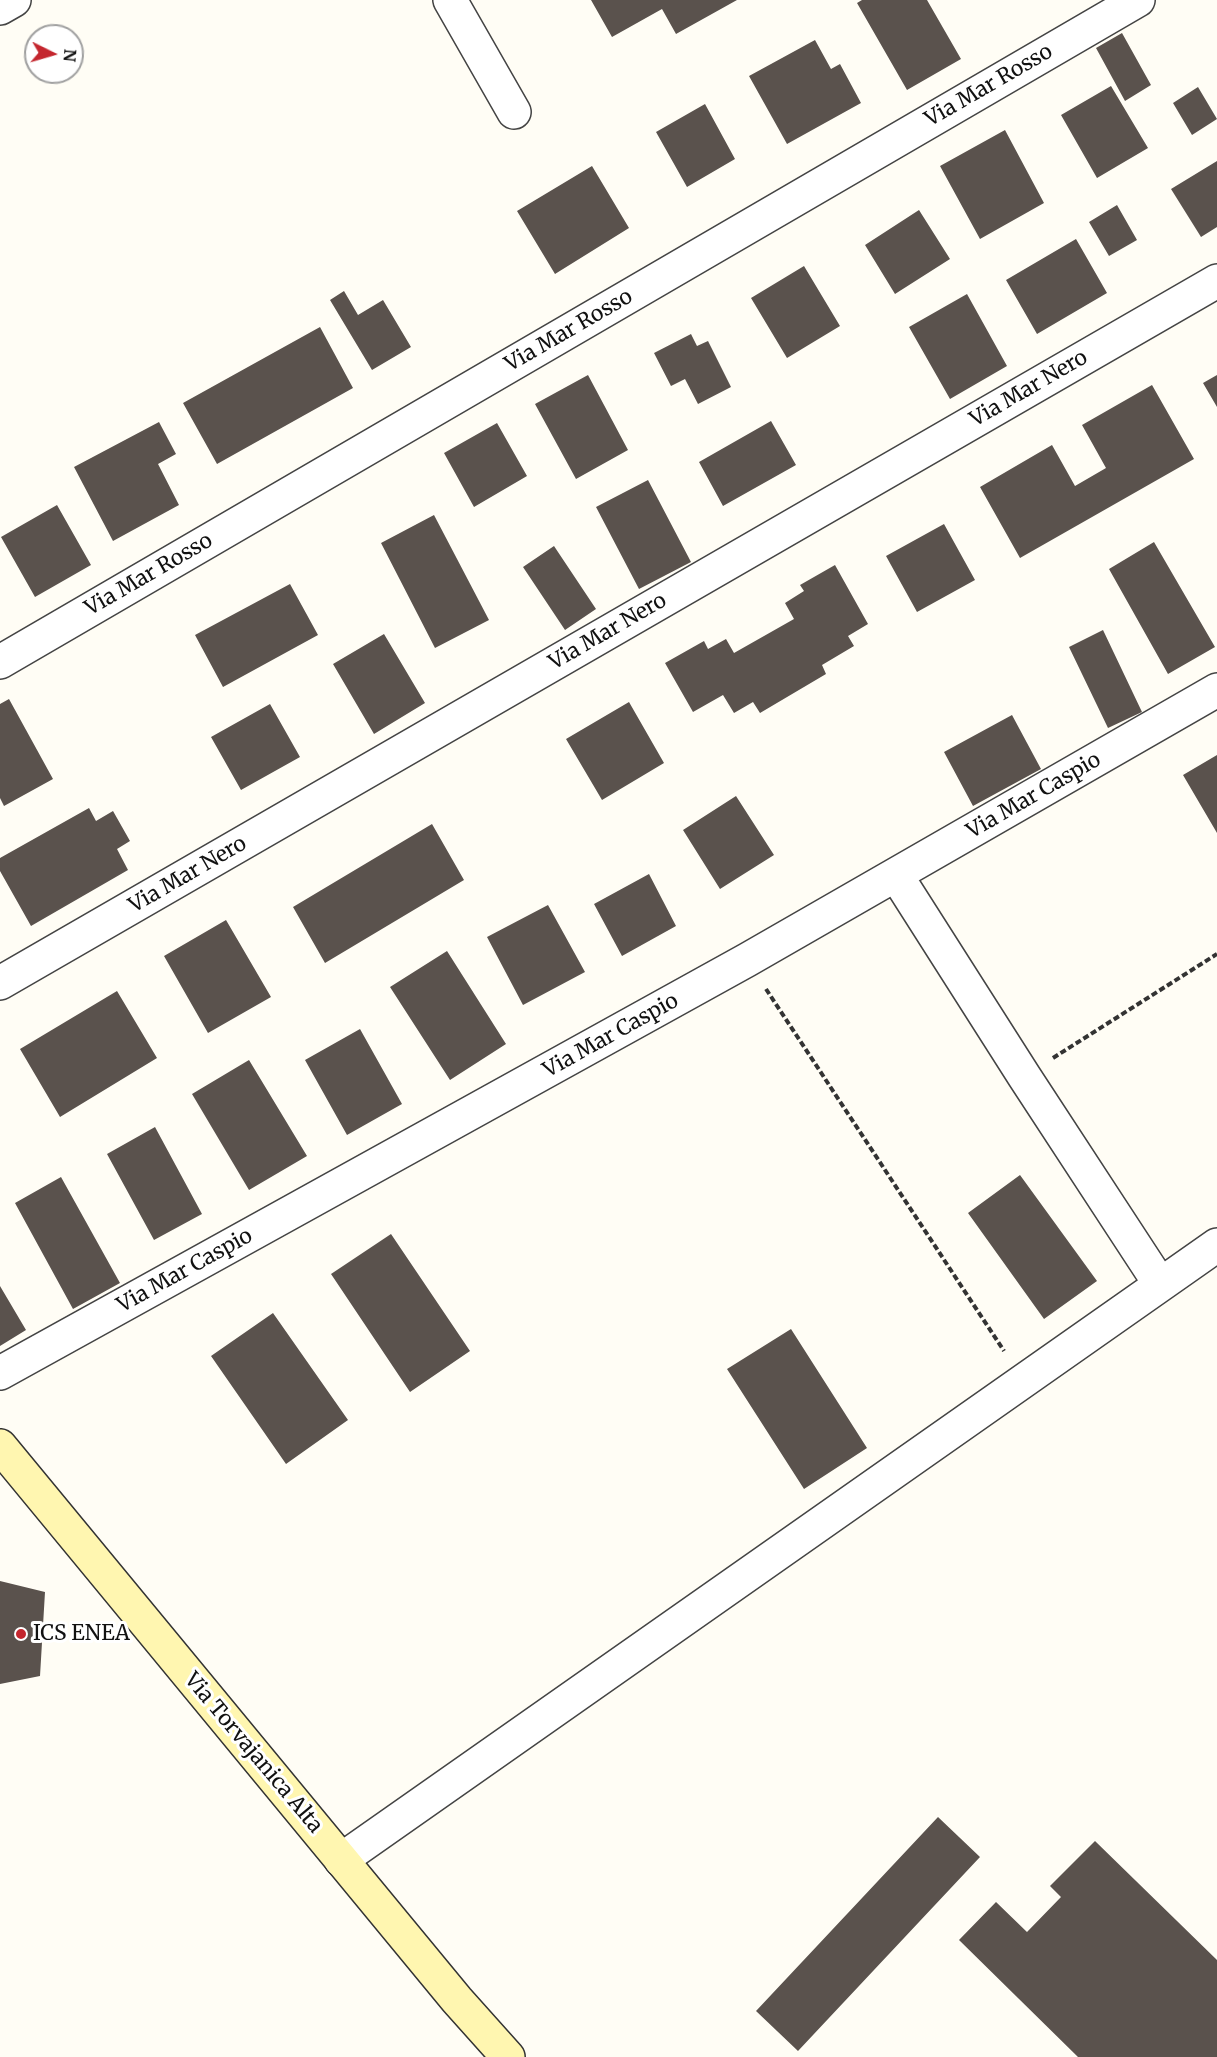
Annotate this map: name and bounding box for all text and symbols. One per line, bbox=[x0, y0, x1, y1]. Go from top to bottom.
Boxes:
north arrow bbox=[24, 24, 84, 84]
street label: Via Mar Rosso bbox=[921, 39, 1057, 133]
text: N bbox=[59, 48, 80, 63]
street label: Via Mar Rosso bbox=[501, 284, 637, 378]
street label: Via Mar Nero bbox=[966, 345, 1092, 433]
street label: Via Mar Rosso bbox=[81, 528, 217, 622]
street label: Via Mar Nero bbox=[545, 588, 671, 676]
street label: Via Mar Caspio bbox=[963, 747, 1105, 845]
street label: Via Mar Nero bbox=[125, 831, 251, 919]
street label: Via Mar Caspio bbox=[539, 989, 683, 1083]
street label: Via Mar Caspio bbox=[113, 1224, 257, 1318]
place label: ICS ENEA bbox=[33, 1621, 130, 1647]
marker: ICS ENEA bbox=[14, 1627, 28, 1641]
street label: Via Torvajanica Alta bbox=[179, 1668, 327, 1838]

